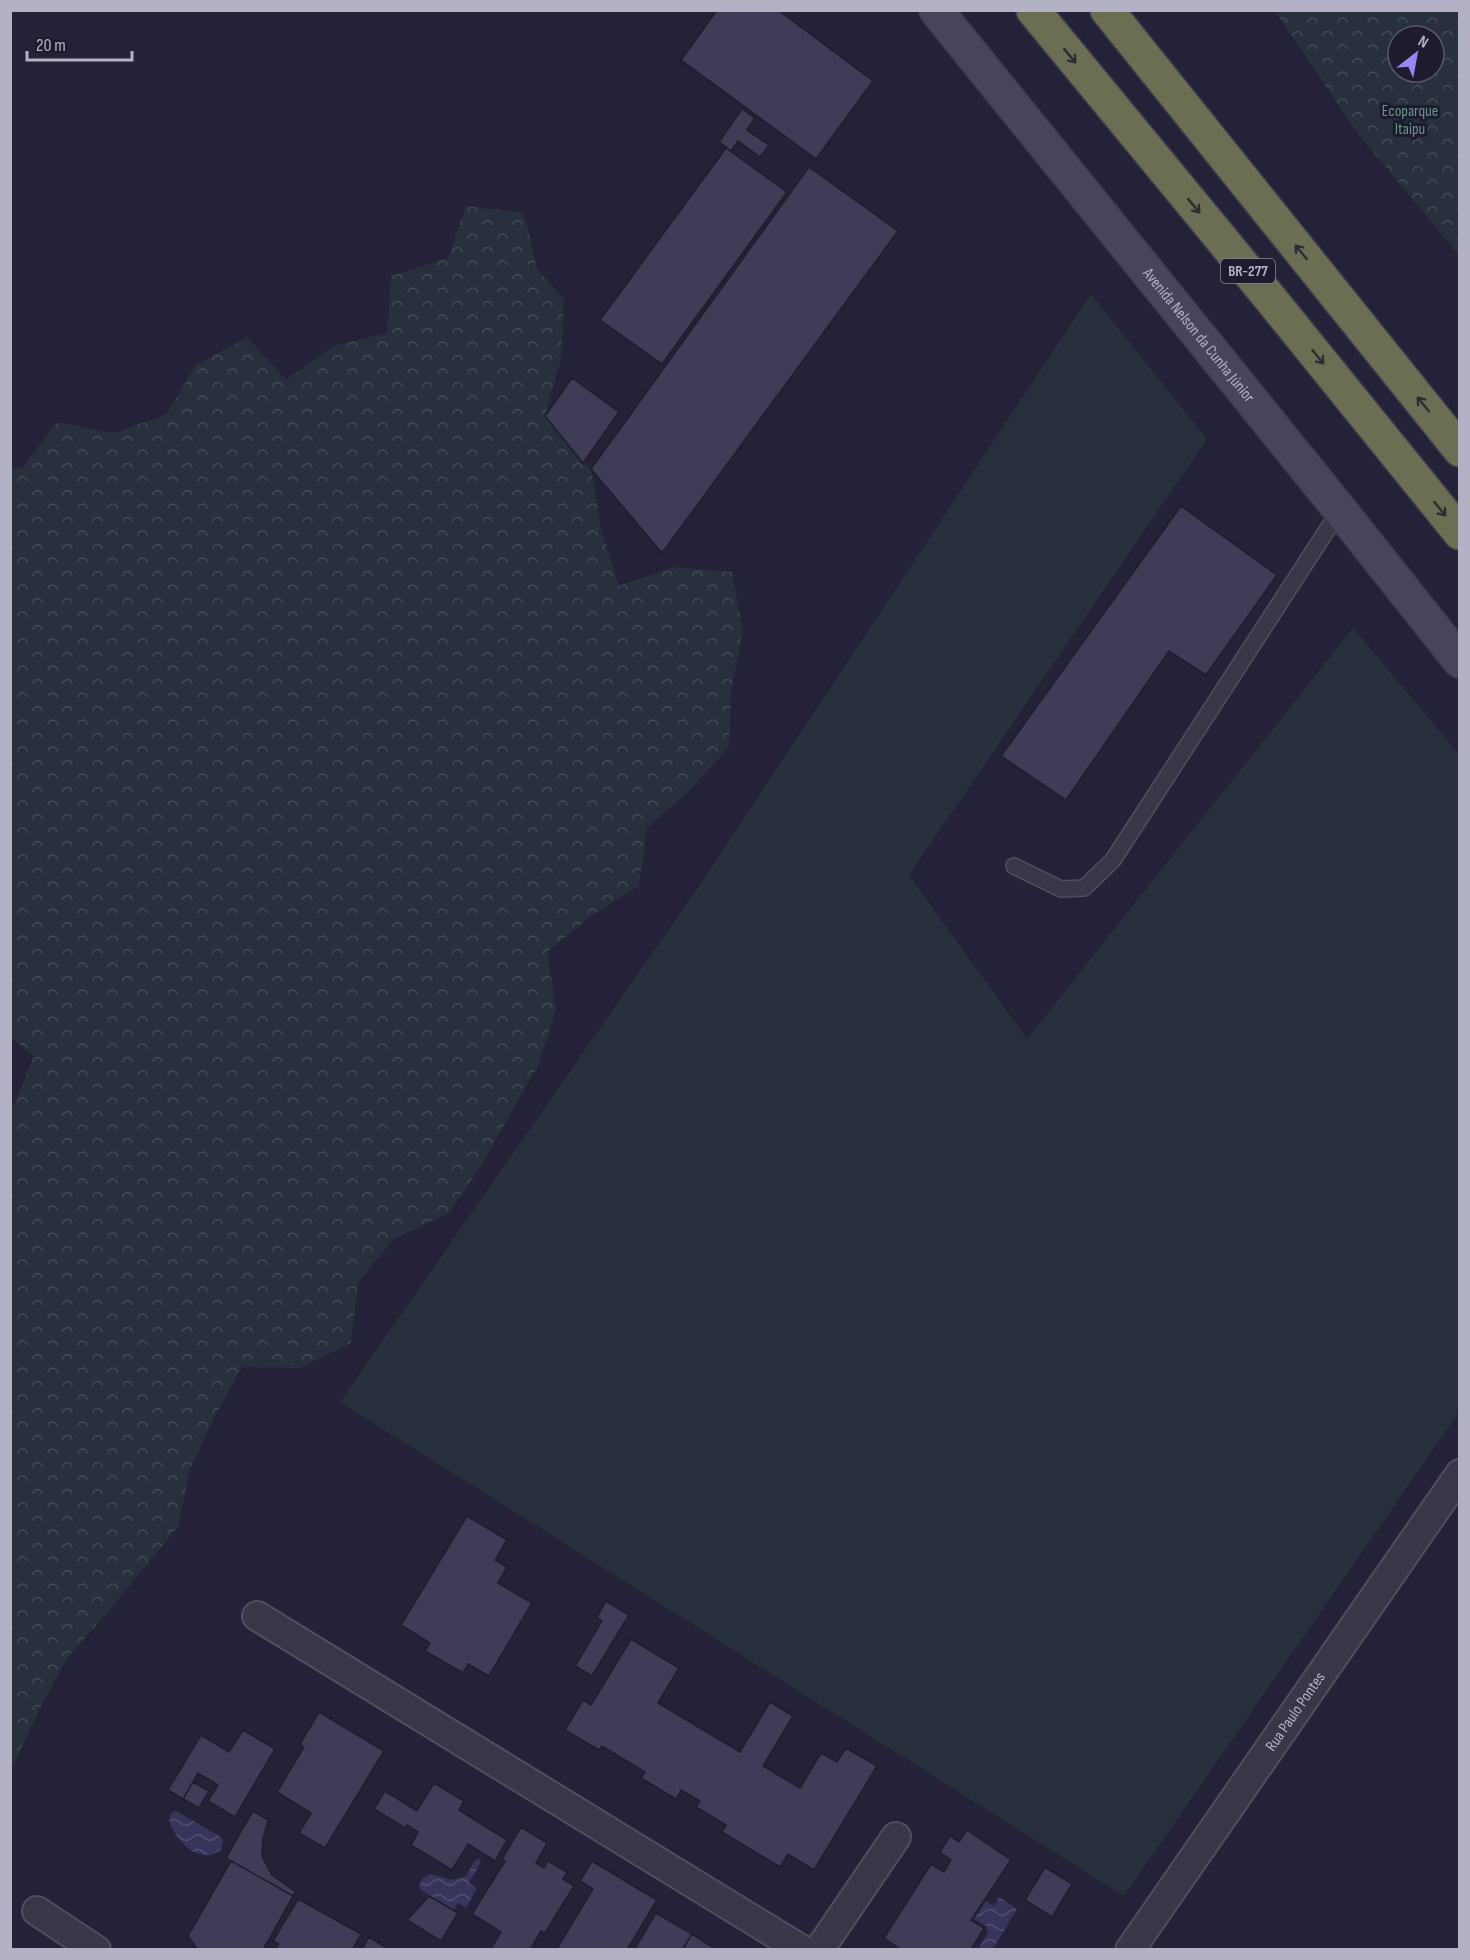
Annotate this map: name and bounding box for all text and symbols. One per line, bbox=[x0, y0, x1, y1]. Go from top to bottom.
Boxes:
scale bar bbox=[27, 24, 132, 62]
north arrow bbox=[1386, 24, 1446, 84]
text: N bbox=[1414, 32, 1432, 53]
text: 20 m bbox=[36, 35, 66, 56]
one-way arrow bbox=[1064, 48, 1077, 64]
park label: Ecoparque Itaipu bbox=[1382, 102, 1438, 139]
one-way arrow bbox=[1188, 198, 1201, 214]
one-way arrow bbox=[1294, 245, 1308, 260]
road number: BR-277 bbox=[1221, 259, 1275, 283]
street label: Avenida Nelson da Cunha Júnior bbox=[1138, 263, 1259, 406]
one-way arrow bbox=[1311, 349, 1324, 365]
one-way arrow bbox=[1416, 396, 1429, 412]
one-way arrow bbox=[1433, 501, 1447, 516]
street label: Rua Paulo Pontes bbox=[1261, 1668, 1329, 1755]

